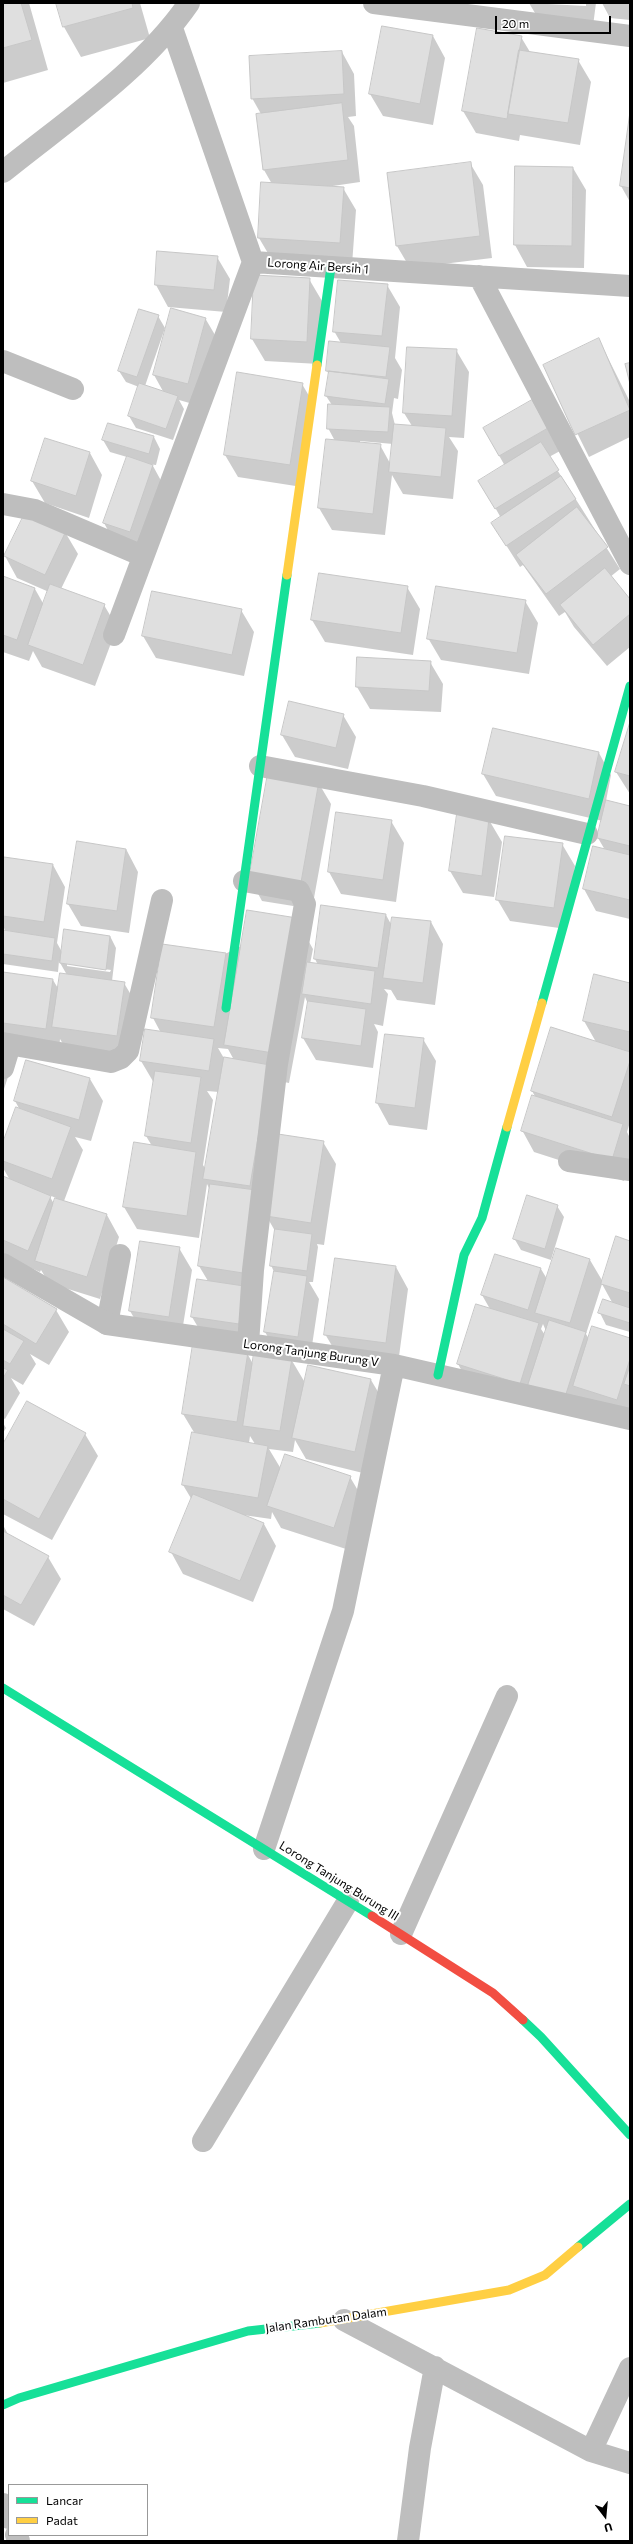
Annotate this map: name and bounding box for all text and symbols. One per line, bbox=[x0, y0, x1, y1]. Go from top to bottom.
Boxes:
scale bar bbox=[497, 8, 613, 34]
text: 20 m bbox=[502, 16, 529, 30]
street label: Lorong Air Bersih 1 bbox=[267, 255, 369, 277]
street label: Lorong Tanjung Burung V bbox=[242, 1336, 380, 1370]
street label: Lorong Tanjung Burung III bbox=[276, 1838, 402, 1924]
street label: Jalan Rambutan Dalam bbox=[265, 2304, 387, 2336]
legend bbox=[8, 2484, 148, 2536]
text: Lancar bbox=[46, 2493, 83, 2507]
north arrow bbox=[585, 2496, 625, 2536]
text: Padat bbox=[46, 2513, 78, 2527]
text: U bbox=[603, 2521, 614, 2535]

